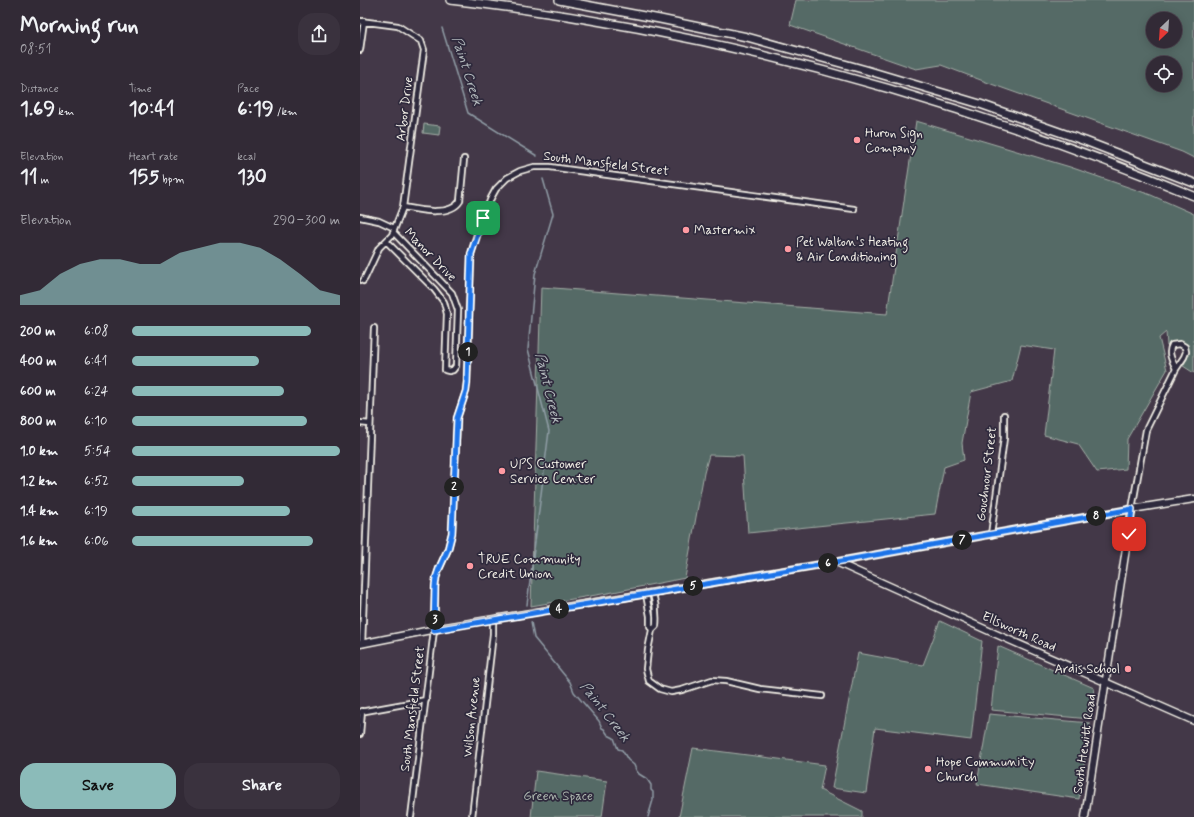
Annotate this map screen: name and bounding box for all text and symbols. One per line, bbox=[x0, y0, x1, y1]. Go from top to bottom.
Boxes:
text: Morning run bbox=[20, 12, 139, 40]
north arrow bbox=[1146, 12, 1182, 48]
map controls bbox=[1146, 12, 1182, 92]
button: share bbox=[298, 13, 340, 55]
water label: Paint Creek bbox=[447, 34, 487, 108]
text: 08:51 bbox=[20, 41, 51, 58]
button: locate bbox=[1146, 56, 1182, 92]
street label: Arbor Drive bbox=[393, 76, 417, 142]
text: Distance bbox=[20, 82, 59, 96]
text: Time bbox=[129, 82, 152, 96]
text: Pace bbox=[237, 82, 259, 96]
text: 1.69 bbox=[20, 96, 55, 123]
text: 10:41 bbox=[129, 96, 175, 123]
text: 6:19 bbox=[237, 96, 274, 123]
text: km bbox=[55, 105, 74, 119]
text: /km bbox=[274, 105, 298, 119]
place label: Huron Sign Company bbox=[865, 125, 923, 157]
marker: Huron Sign Company bbox=[852, 135, 862, 145]
street label: South Mansfield Street bbox=[542, 148, 670, 180]
text: Elevation bbox=[20, 150, 63, 164]
text: Heart rate bbox=[129, 150, 178, 164]
text: kcal bbox=[237, 150, 256, 164]
text: 11 bbox=[20, 164, 38, 191]
text: 155 bbox=[129, 164, 159, 191]
text: 130 bbox=[237, 164, 267, 191]
text: m bbox=[38, 173, 49, 187]
text: bpm bbox=[159, 173, 185, 187]
pin bbox=[466, 201, 500, 235]
icon: arrive bbox=[472, 207, 494, 229]
text: Elevation bbox=[20, 212, 71, 229]
text: 290–300 m bbox=[273, 212, 340, 229]
place label: Mastermix bbox=[694, 222, 756, 239]
street label: Manor Drive bbox=[400, 224, 460, 286]
marker: Mastermix bbox=[681, 225, 691, 235]
place label: Pet Walton's Heating & Air Conditioning bbox=[796, 234, 908, 267]
marker: Pet Walton's Heating & Air Conditioning bbox=[783, 244, 793, 254]
text: 200 m bbox=[20, 323, 55, 340]
text: 6:08 bbox=[84, 323, 109, 340]
pin: 1 bbox=[458, 342, 478, 362]
text: 1 bbox=[466, 345, 470, 359]
water label: Paint Creek bbox=[531, 351, 565, 425]
text: 400 m bbox=[20, 353, 57, 370]
text: 6:41 bbox=[84, 353, 107, 370]
text: 600 m bbox=[20, 383, 56, 400]
text: 6:24 bbox=[84, 383, 108, 400]
text: 800 m bbox=[20, 413, 56, 430]
text: 6:10 bbox=[84, 413, 107, 430]
street label: Gouchnour Street bbox=[973, 426, 1001, 522]
text: 1.0 km bbox=[20, 443, 58, 460]
text: 5:54 bbox=[84, 443, 111, 460]
place label: UPS Customer Service Center bbox=[510, 456, 596, 488]
marker: UPS Customer Service Center bbox=[497, 466, 507, 476]
text: 1.2 km bbox=[20, 473, 57, 490]
text: 6:52 bbox=[84, 473, 109, 490]
pin: 2 bbox=[444, 477, 464, 497]
text: 2 bbox=[451, 480, 457, 494]
text: 1.4 km bbox=[20, 503, 59, 520]
text: 6:19 bbox=[84, 503, 108, 520]
pin: 8 bbox=[1086, 506, 1106, 526]
text: 8 bbox=[1093, 509, 1099, 523]
pin bbox=[1112, 517, 1146, 551]
icon: check bbox=[1118, 523, 1140, 545]
pin: 7 bbox=[952, 530, 972, 550]
text: 1.6 km bbox=[20, 533, 58, 550]
text: 6:06 bbox=[84, 533, 109, 550]
text: 7 bbox=[959, 533, 965, 547]
place label: TRUE Community Credit Union bbox=[478, 551, 581, 583]
pin: 6 bbox=[818, 553, 838, 573]
text: 6 bbox=[825, 556, 831, 570]
marker: TRUE Community Credit Union bbox=[465, 561, 475, 571]
pin: 5 bbox=[683, 576, 703, 596]
text: 5 bbox=[690, 579, 696, 593]
pin: 4 bbox=[549, 599, 569, 619]
text: 4 bbox=[556, 602, 562, 616]
street label: Ellsworth Road bbox=[979, 608, 1059, 656]
pin: 3 bbox=[425, 610, 445, 630]
text: 3 bbox=[433, 613, 437, 627]
street label: South Mansfield Street bbox=[397, 645, 429, 773]
place label: Ardis School bbox=[1054, 661, 1120, 678]
marker: Ardis School bbox=[1123, 664, 1133, 674]
street label: Wilson Avenue bbox=[459, 676, 485, 758]
water label: Paint Creek bbox=[576, 678, 634, 746]
street label: South Hewitt Road bbox=[1070, 693, 1100, 795]
place label: Hope Community Church bbox=[936, 754, 1035, 786]
button: Save bbox=[20, 763, 176, 809]
button: Share bbox=[184, 763, 340, 809]
marker: Hope Community Church bbox=[923, 764, 933, 774]
park label: Green Space bbox=[523, 788, 593, 805]

